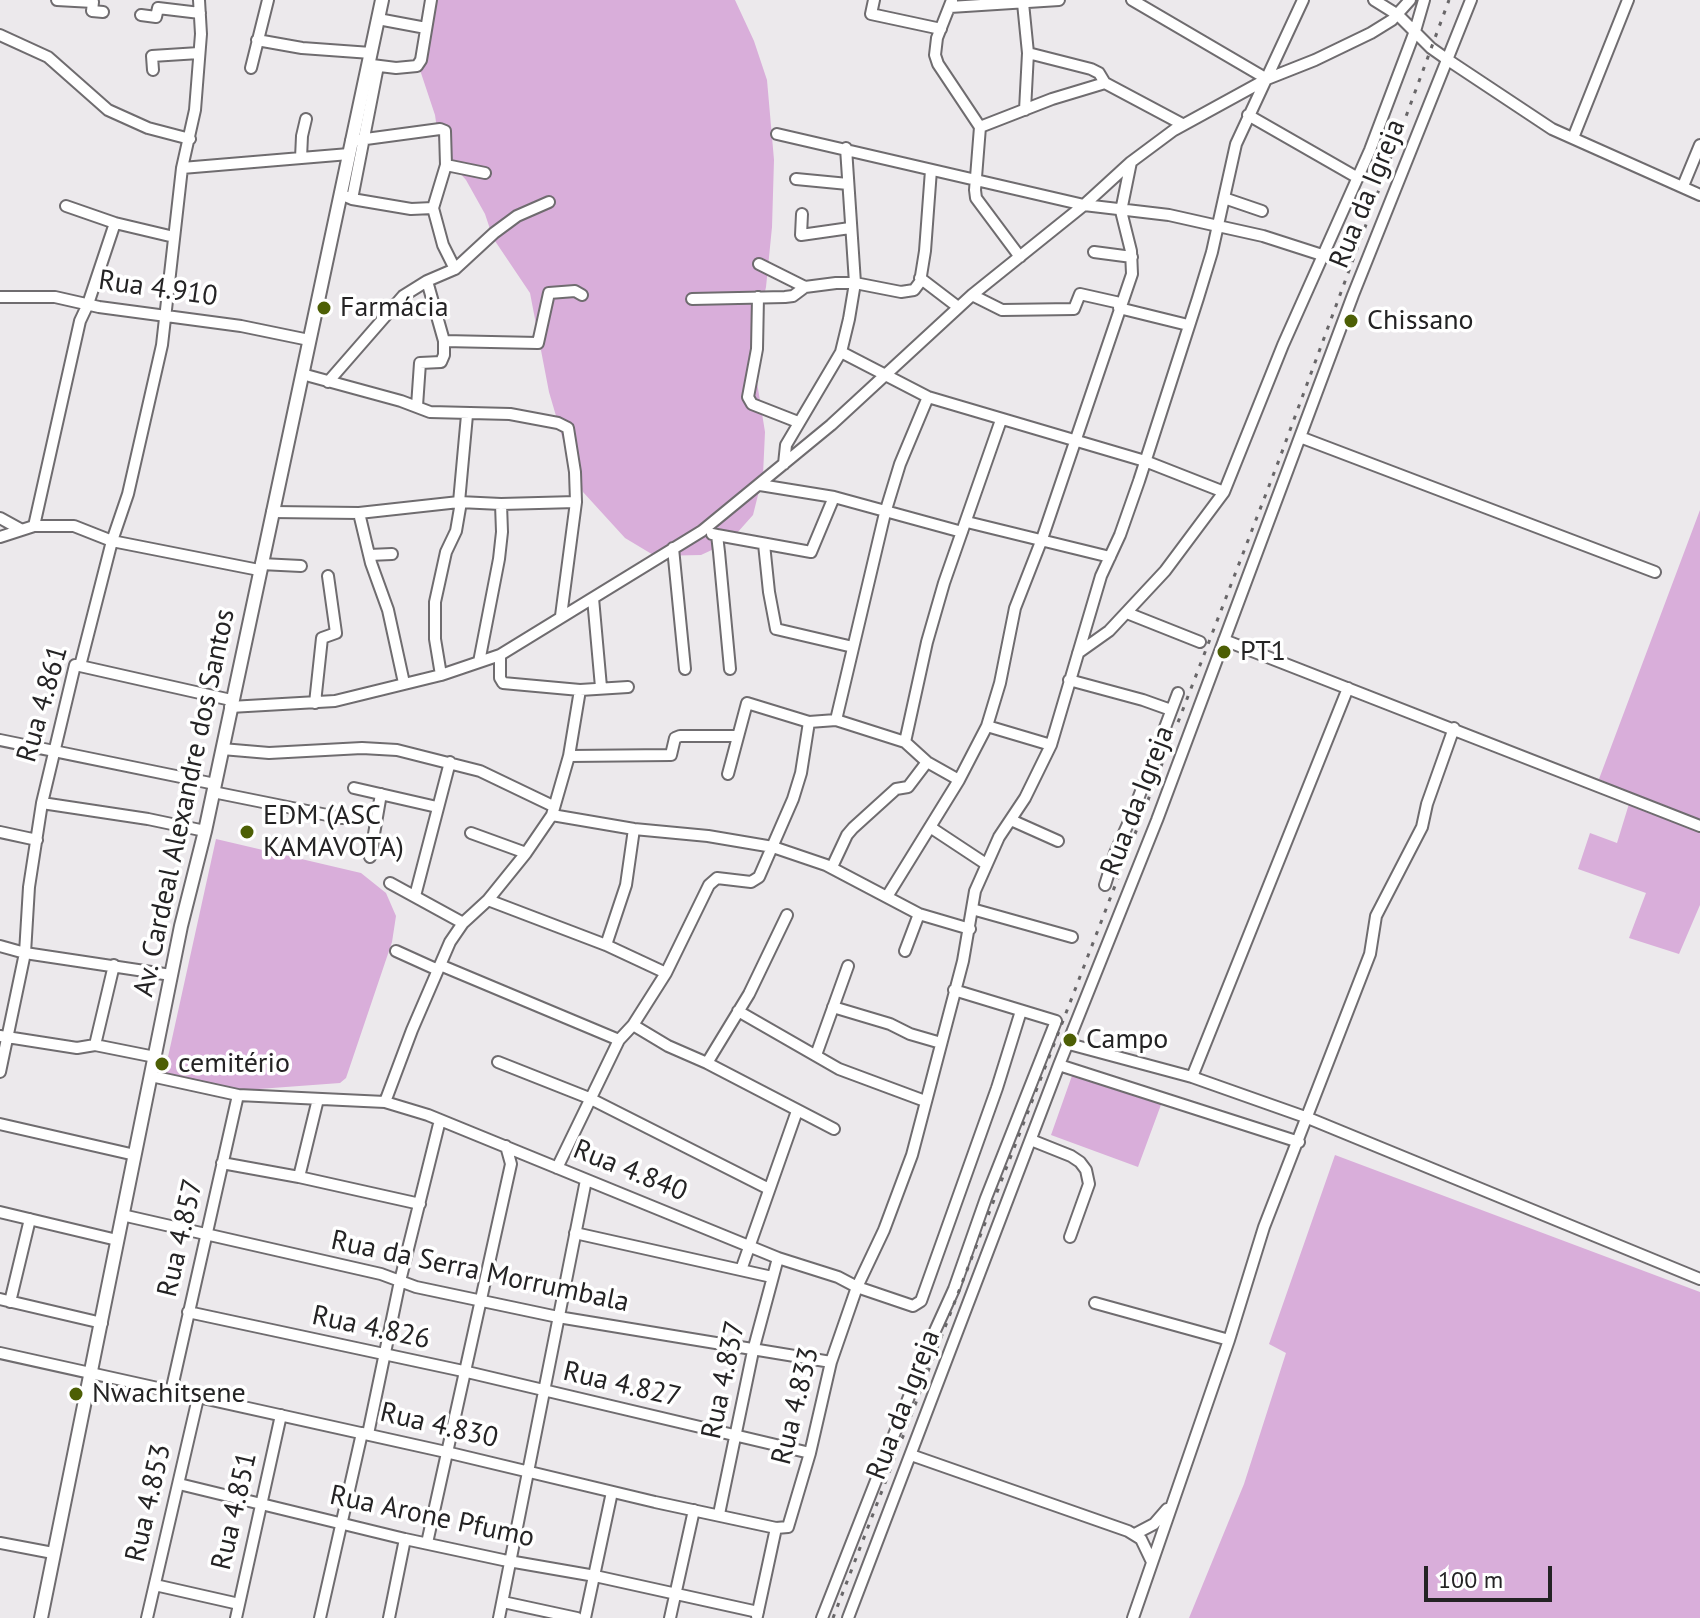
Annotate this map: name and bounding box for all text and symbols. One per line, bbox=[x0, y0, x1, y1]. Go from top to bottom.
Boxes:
street label: Rua da Igreja bbox=[1323, 115, 1413, 273]
street label: Rua 4.910 bbox=[96, 264, 220, 314]
place label: Farmácia bbox=[340, 291, 449, 325]
marker: Farmácia bbox=[315, 299, 333, 317]
place label: Chissano bbox=[1367, 304, 1474, 338]
marker: Chissano bbox=[1342, 312, 1360, 330]
street label: Av. Cardeal Alexandre dos Santos bbox=[127, 606, 243, 1000]
place label: PT1 bbox=[1240, 635, 1286, 669]
street label: Rua 4.861 bbox=[10, 642, 76, 766]
marker: PT1 bbox=[1215, 643, 1233, 661]
street label: Rua da Igreja bbox=[1094, 721, 1182, 881]
place label: EDM (ASC KAMAVOTA) bbox=[263, 799, 404, 865]
marker: EDM (ASC KAMAVOTA) bbox=[238, 823, 256, 841]
place label: Campo bbox=[1086, 1023, 1168, 1057]
marker: Campo bbox=[1061, 1031, 1079, 1049]
place label: cemitério bbox=[178, 1047, 290, 1081]
marker: cemitério bbox=[153, 1055, 171, 1073]
street label: Rua 4.840 bbox=[568, 1133, 692, 1209]
street label: Rua 4.857 bbox=[151, 1176, 211, 1300]
street label: Rua da Serra Morrumbala bbox=[328, 1224, 632, 1320]
street label: Rua 4.826 bbox=[309, 1299, 433, 1357]
street label: Rua 4.837 bbox=[695, 1318, 753, 1442]
street label: Rua da Igreja bbox=[860, 1325, 948, 1485]
street label: Rua 4.833 bbox=[765, 1344, 827, 1468]
street label: Rua 4.827 bbox=[560, 1355, 684, 1415]
place label: Nwachitsene bbox=[92, 1377, 246, 1411]
marker: Nwachitsene bbox=[67, 1385, 85, 1403]
street label: Rua 4.830 bbox=[377, 1396, 501, 1456]
street label: Rua 4.853 bbox=[119, 1441, 179, 1565]
street label: Rua 4.851 bbox=[205, 1449, 265, 1573]
street label: Rua Arone Pfumo bbox=[327, 1479, 537, 1555]
scale bar bbox=[1428, 1550, 1556, 1600]
text: 100 m bbox=[1438, 1564, 1503, 1595]

